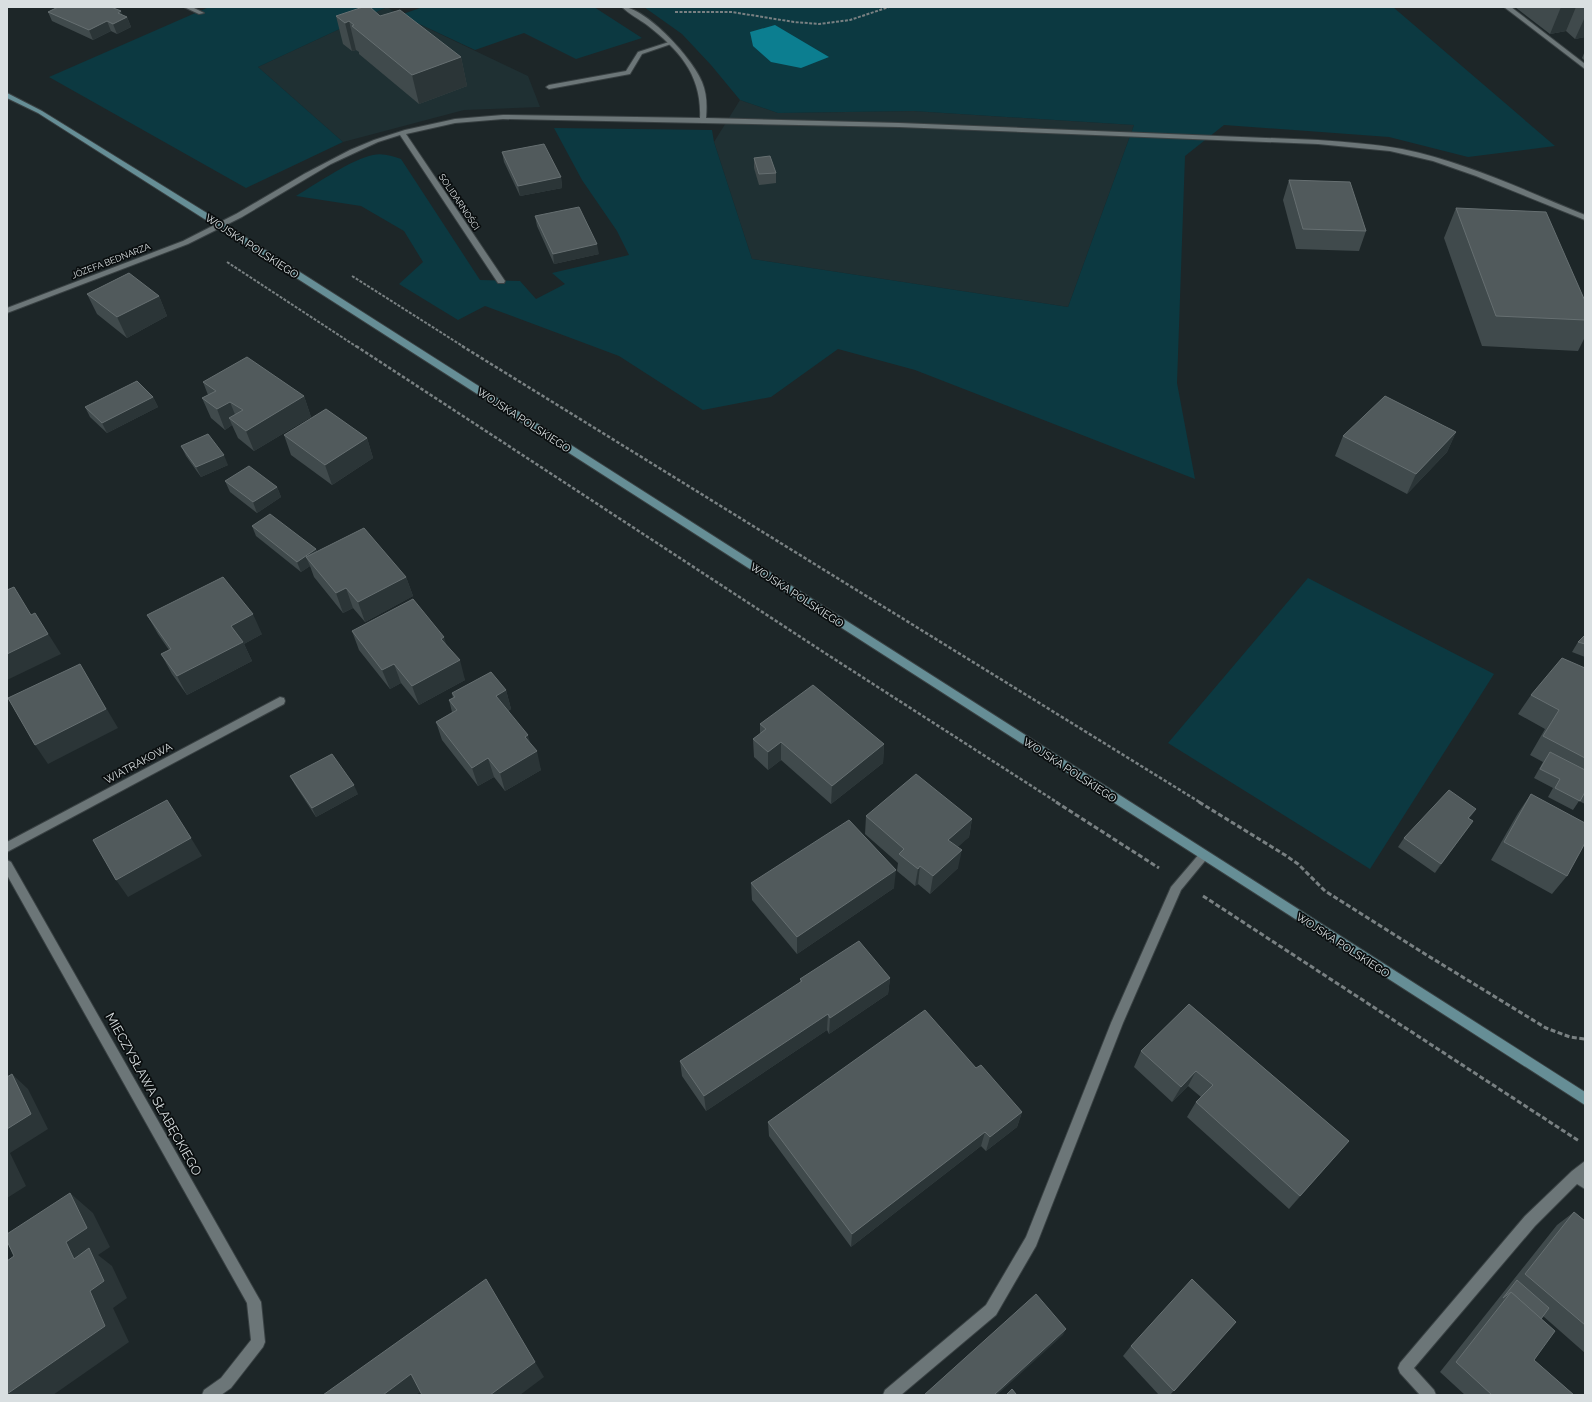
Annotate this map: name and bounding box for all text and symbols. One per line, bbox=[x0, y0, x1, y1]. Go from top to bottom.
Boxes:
street label: SOLIDARNOŚCI bbox=[437, 172, 482, 232]
street label: WOJSKA POLSKIEGO bbox=[203, 211, 301, 282]
street label: JÓZEFA BEDNARZA bbox=[70, 240, 152, 281]
street label: WOJSKA POLSKIEGO bbox=[475, 385, 573, 456]
street label: WOJSKA POLSKIEGO bbox=[748, 560, 846, 631]
street label: WOJSKA POLSKIEGO bbox=[1021, 735, 1119, 806]
street label: WIATRAKOWA bbox=[102, 740, 175, 787]
street label: WOJSKA POLSKIEGO bbox=[1294, 910, 1392, 981]
street label: MIECZYSŁAWA SŁABĘCKIEGO bbox=[102, 1010, 205, 1178]

